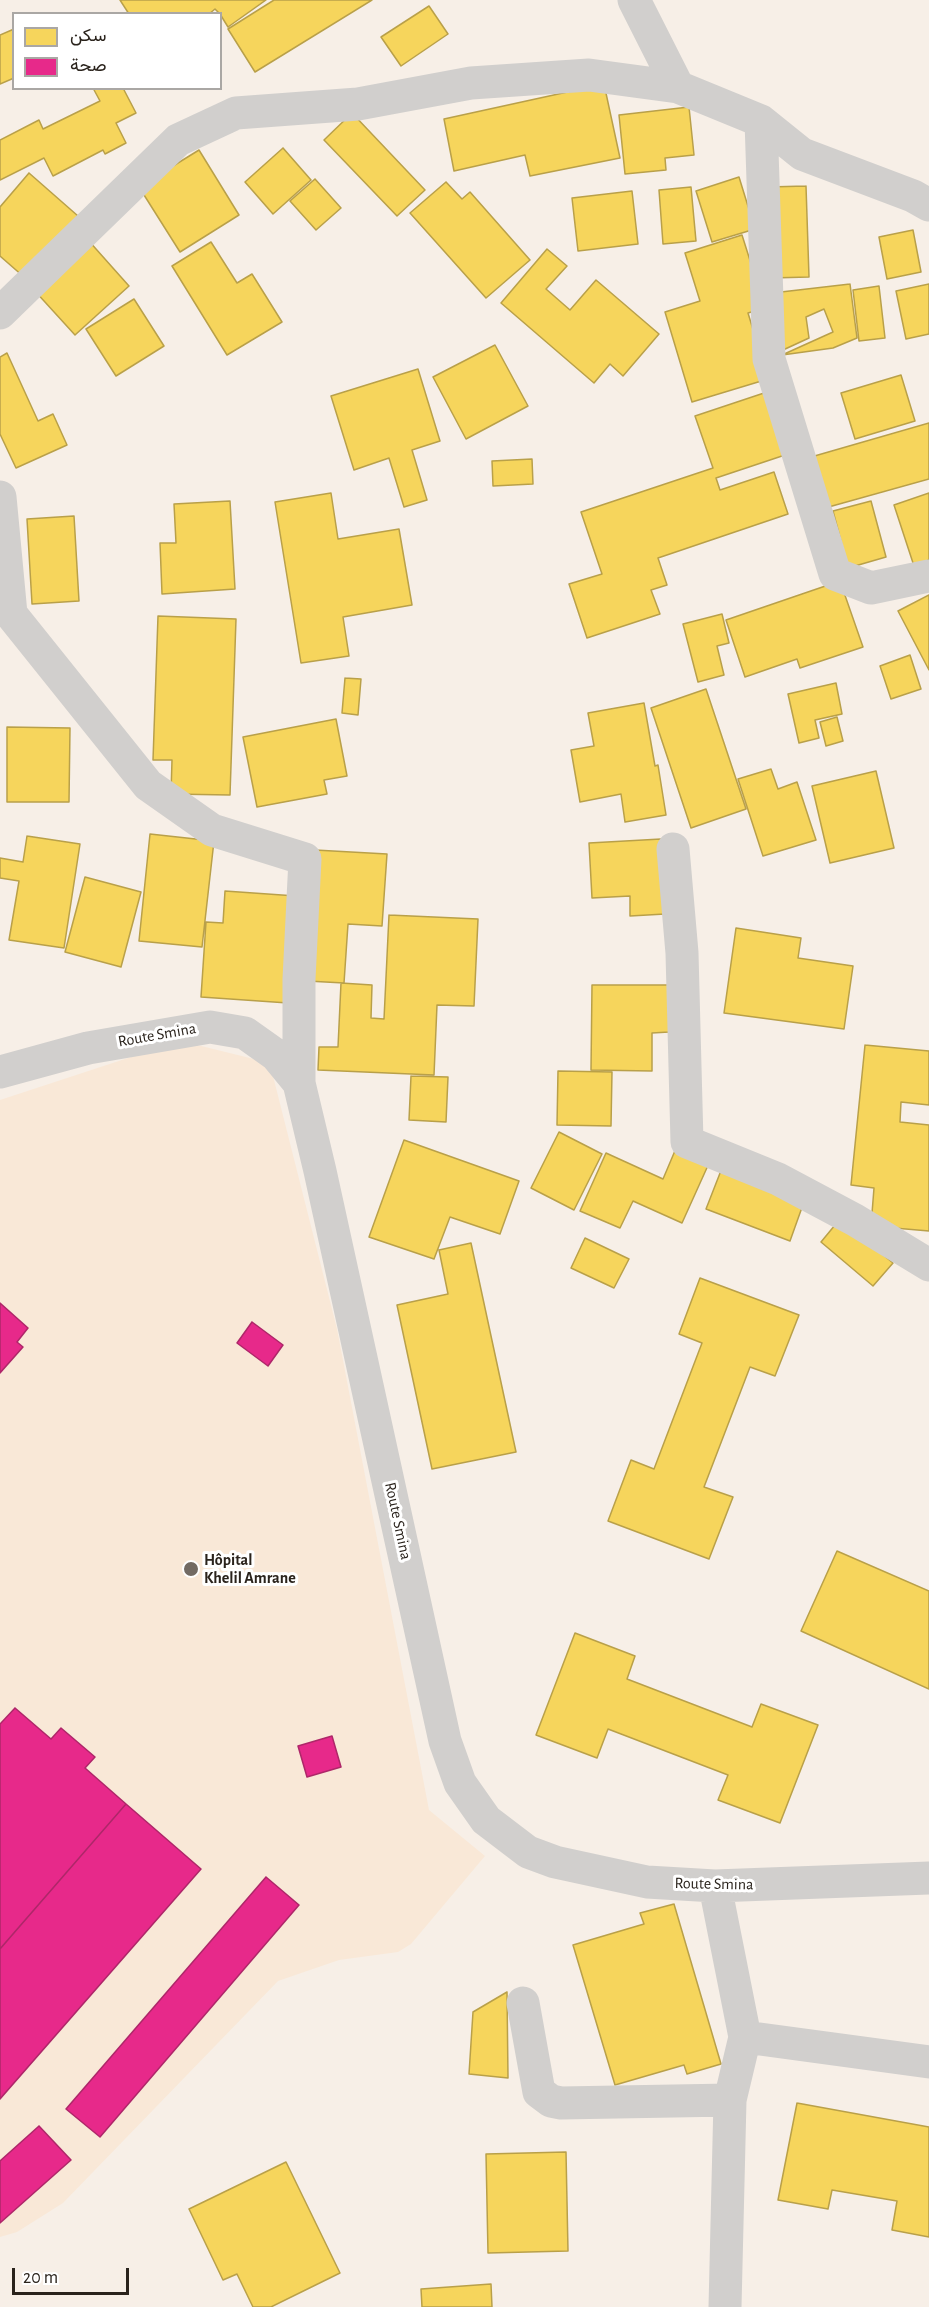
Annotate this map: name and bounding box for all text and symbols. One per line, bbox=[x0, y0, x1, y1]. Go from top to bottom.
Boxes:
legend bbox=[12, 12, 222, 90]
text: سكن bbox=[70, 27, 106, 45]
text: صحة bbox=[70, 57, 107, 75]
street label: Route Smina bbox=[116, 1019, 198, 1051]
street label: Route Smina bbox=[380, 1480, 416, 1562]
place label: Hôpital Khelil Amrane bbox=[204, 1550, 296, 1588]
marker: Hôpital Khelil Amrane bbox=[182, 1560, 200, 1578]
street label: Route Smina bbox=[674, 1874, 754, 1894]
scale bar bbox=[15, 2256, 132, 2294]
text: 20 m bbox=[23, 2269, 58, 2287]

